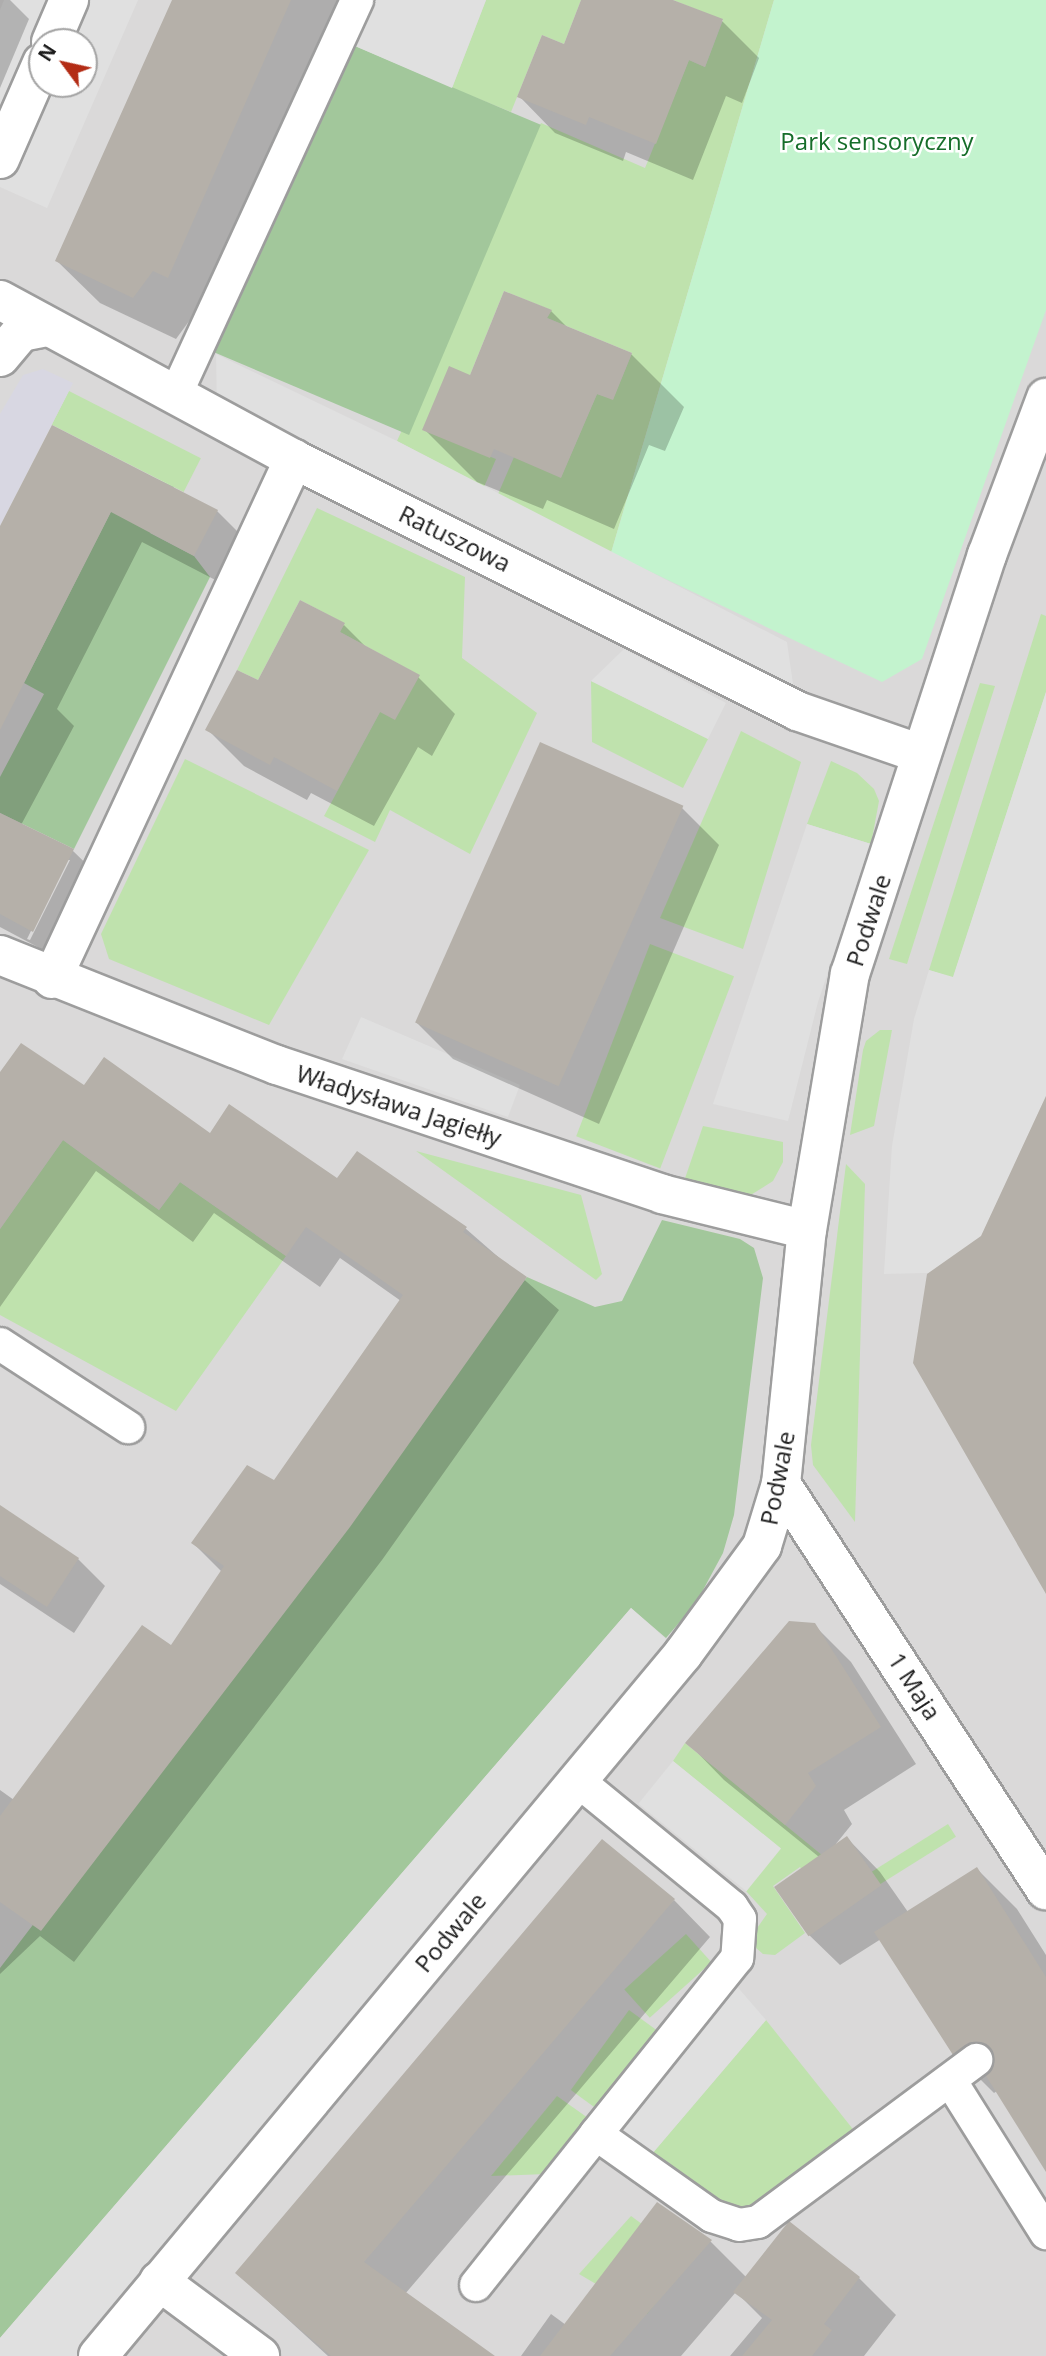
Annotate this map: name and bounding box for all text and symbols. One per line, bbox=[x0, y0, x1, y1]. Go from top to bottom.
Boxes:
north arrow bbox=[28, 28, 98, 98]
text: N bbox=[32, 39, 62, 66]
park label: Park sensoryczny bbox=[780, 127, 974, 155]
street label: Ratuszowa bbox=[395, 499, 515, 577]
street label: Podwale bbox=[840, 870, 896, 970]
street label: Władysława Jagiełły bbox=[293, 1058, 505, 1152]
street label: Podwale bbox=[754, 1429, 800, 1527]
street label: 1 Maja bbox=[883, 1647, 947, 1725]
street label: Podwale bbox=[408, 1886, 492, 1978]

